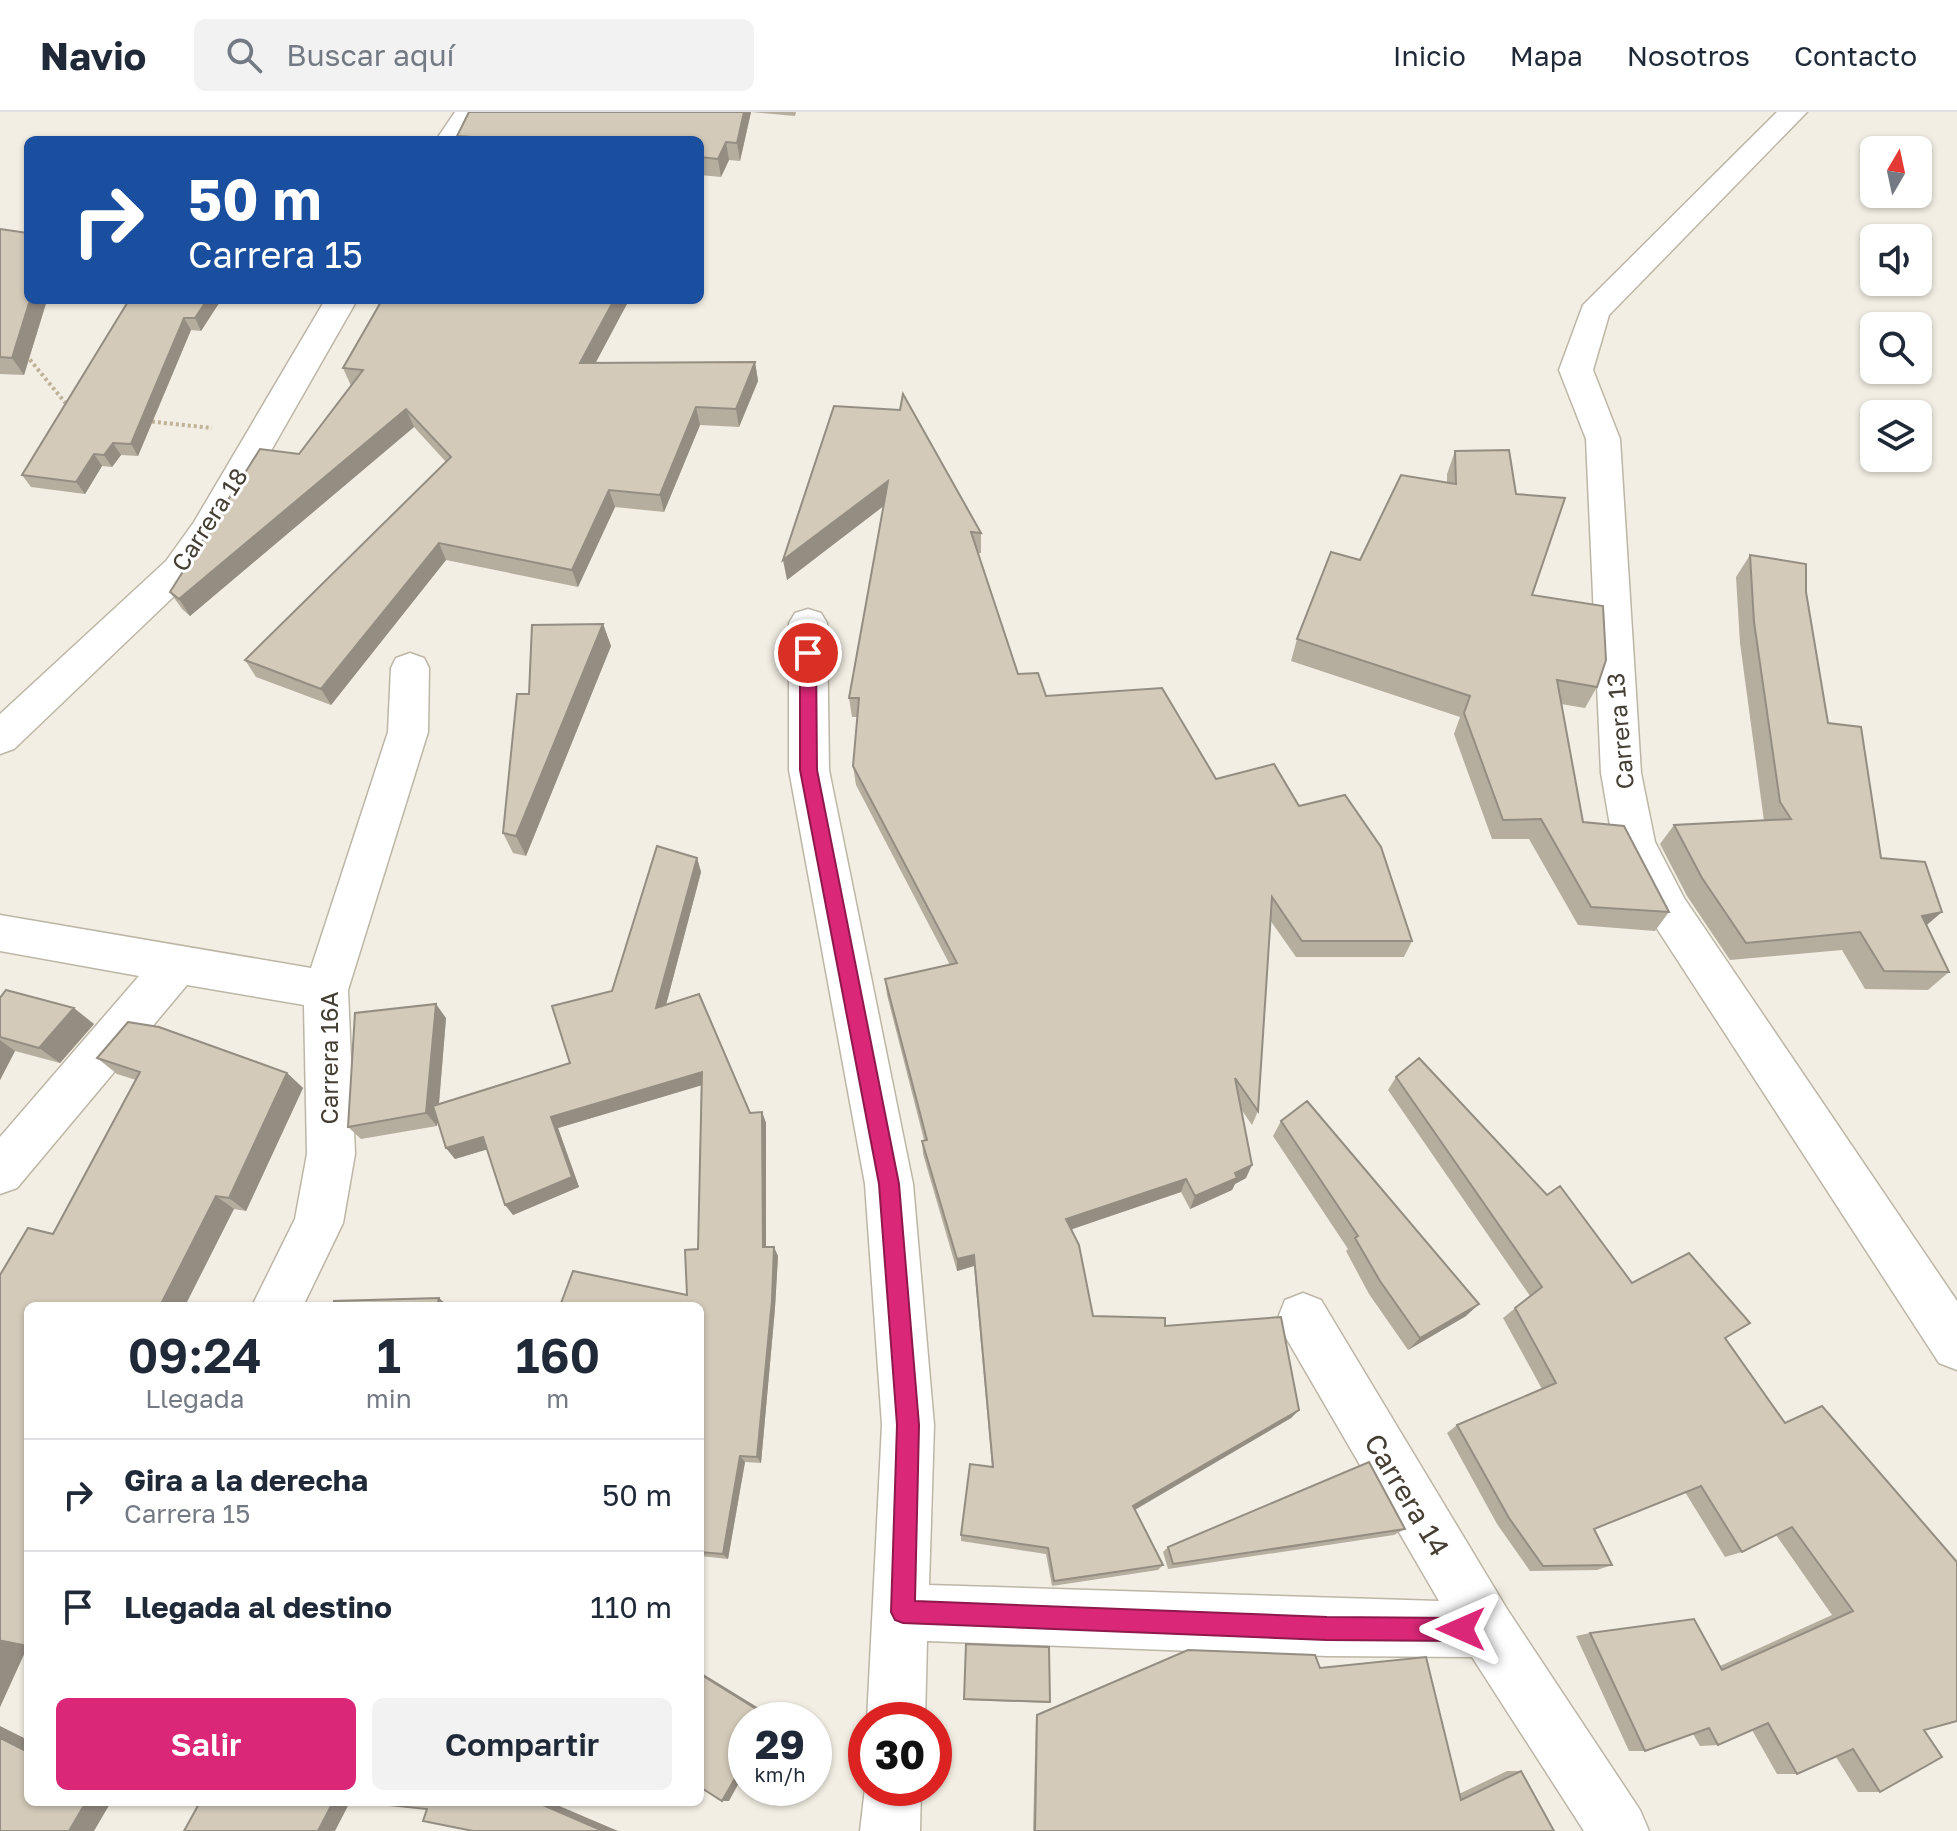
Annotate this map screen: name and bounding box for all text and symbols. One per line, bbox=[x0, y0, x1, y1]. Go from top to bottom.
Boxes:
search box bbox=[194, 19, 754, 91]
text: Navio bbox=[40, 33, 146, 78]
icon: search bbox=[222, 33, 266, 77]
text: Buscar aquí bbox=[286, 37, 455, 73]
text: Inicio bbox=[1393, 39, 1466, 72]
text: Mapa bbox=[1510, 39, 1583, 72]
text: Nosotros bbox=[1627, 39, 1750, 72]
text: Contacto bbox=[1794, 39, 1917, 72]
north arrow bbox=[1860, 136, 1932, 208]
map controls bbox=[1860, 136, 1932, 472]
text: 50 m bbox=[188, 165, 322, 232]
icon: right bbox=[56, 168, 160, 272]
button: sound bbox=[1860, 224, 1932, 296]
text: Carrera 15 bbox=[188, 233, 363, 276]
button: search bbox=[1860, 312, 1932, 384]
button: layers bbox=[1860, 400, 1932, 472]
street label: Carrera 18 bbox=[165, 462, 253, 576]
pin bbox=[774, 619, 842, 687]
icon: arrive bbox=[786, 631, 830, 675]
street label: Carrera 13 bbox=[1600, 672, 1639, 790]
street label: Carrera 16A bbox=[314, 991, 343, 1125]
text: 09:24 bbox=[128, 1326, 262, 1384]
text: 1 bbox=[377, 1326, 401, 1384]
text: 160 bbox=[515, 1326, 600, 1384]
text: Llegada bbox=[145, 1383, 244, 1414]
text: min bbox=[366, 1383, 412, 1414]
text: m bbox=[546, 1383, 569, 1414]
street label: Carrera 14 bbox=[1358, 1428, 1457, 1562]
text: Gira a la derecha bbox=[124, 1462, 368, 1498]
icon: right bbox=[56, 1473, 100, 1517]
text: 50 m bbox=[602, 1477, 672, 1513]
text: Carrera 15 bbox=[124, 1498, 250, 1529]
icon: arrive bbox=[56, 1585, 100, 1629]
position arrow bbox=[1419, 1587, 1503, 1671]
text: Llegada al destino bbox=[124, 1589, 392, 1625]
text: 110 m bbox=[590, 1589, 672, 1625]
button: Salir bbox=[56, 1698, 356, 1790]
button: Compartir bbox=[372, 1698, 672, 1790]
speed limit sign: 30 bbox=[848, 1702, 952, 1806]
text: 29 bbox=[755, 1720, 805, 1768]
text: km/h bbox=[755, 1762, 805, 1786]

